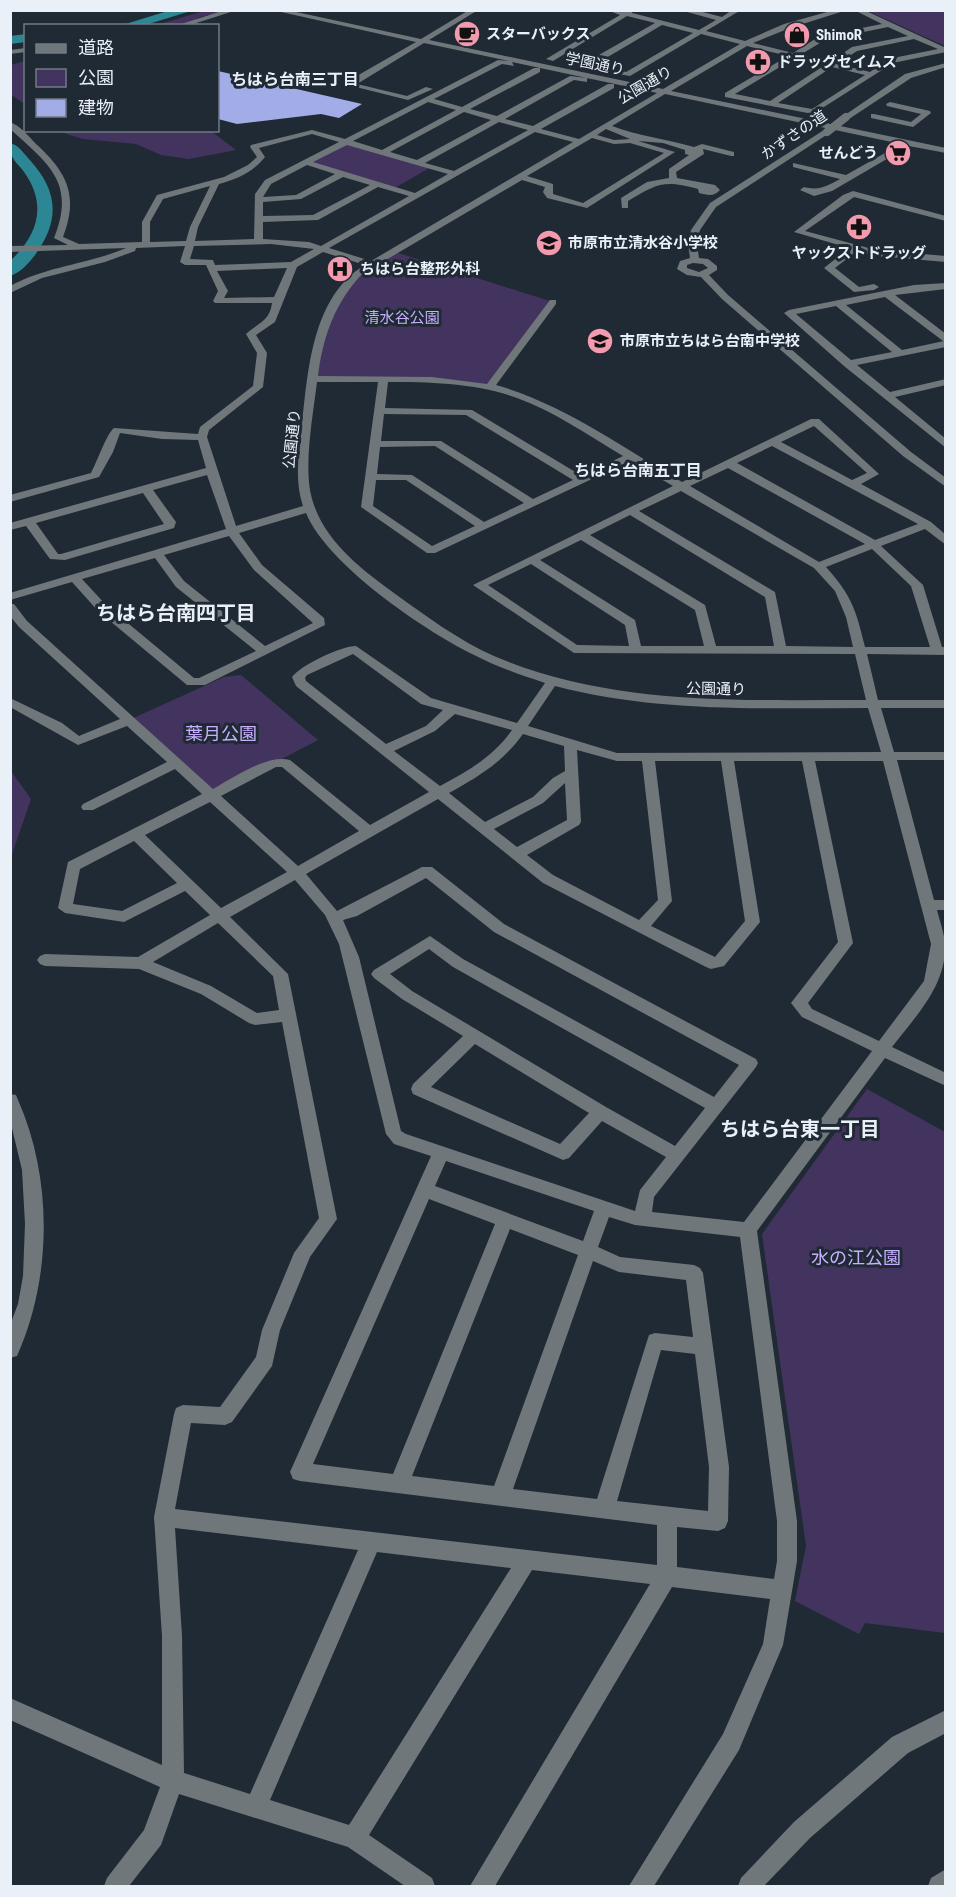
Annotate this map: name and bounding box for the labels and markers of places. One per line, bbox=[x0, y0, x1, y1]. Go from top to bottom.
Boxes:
cafe icon: スターバックス bbox=[452, 19, 482, 49]
shop icon: ShimoR bbox=[782, 20, 812, 50]
place label: スターバックス bbox=[486, 25, 590, 43]
place label: ShimoR bbox=[816, 26, 862, 44]
pharmacy icon: ドラッグセイムス bbox=[743, 47, 773, 77]
place label: ドラッグセイムス bbox=[777, 53, 897, 71]
supermarket icon: せんどう bbox=[883, 138, 913, 168]
place label: せんどう bbox=[818, 144, 878, 162]
pharmacy icon: ヤックストドラッグ bbox=[844, 212, 874, 242]
school or university icon: 市原市立清水谷小学校 bbox=[534, 228, 564, 258]
place label: 市原市立清水谷小学校 bbox=[568, 234, 718, 252]
place label: ヤックストドラッグ bbox=[792, 244, 926, 262]
hospital icon: ちはら台整形外科 bbox=[325, 254, 355, 284]
place label: ちはら台整形外科 bbox=[360, 260, 480, 278]
school or university icon: 市原市立ちはら台南中学校 bbox=[585, 326, 615, 356]
place label: 市原市立ちはら台南中学校 bbox=[620, 332, 800, 350]

